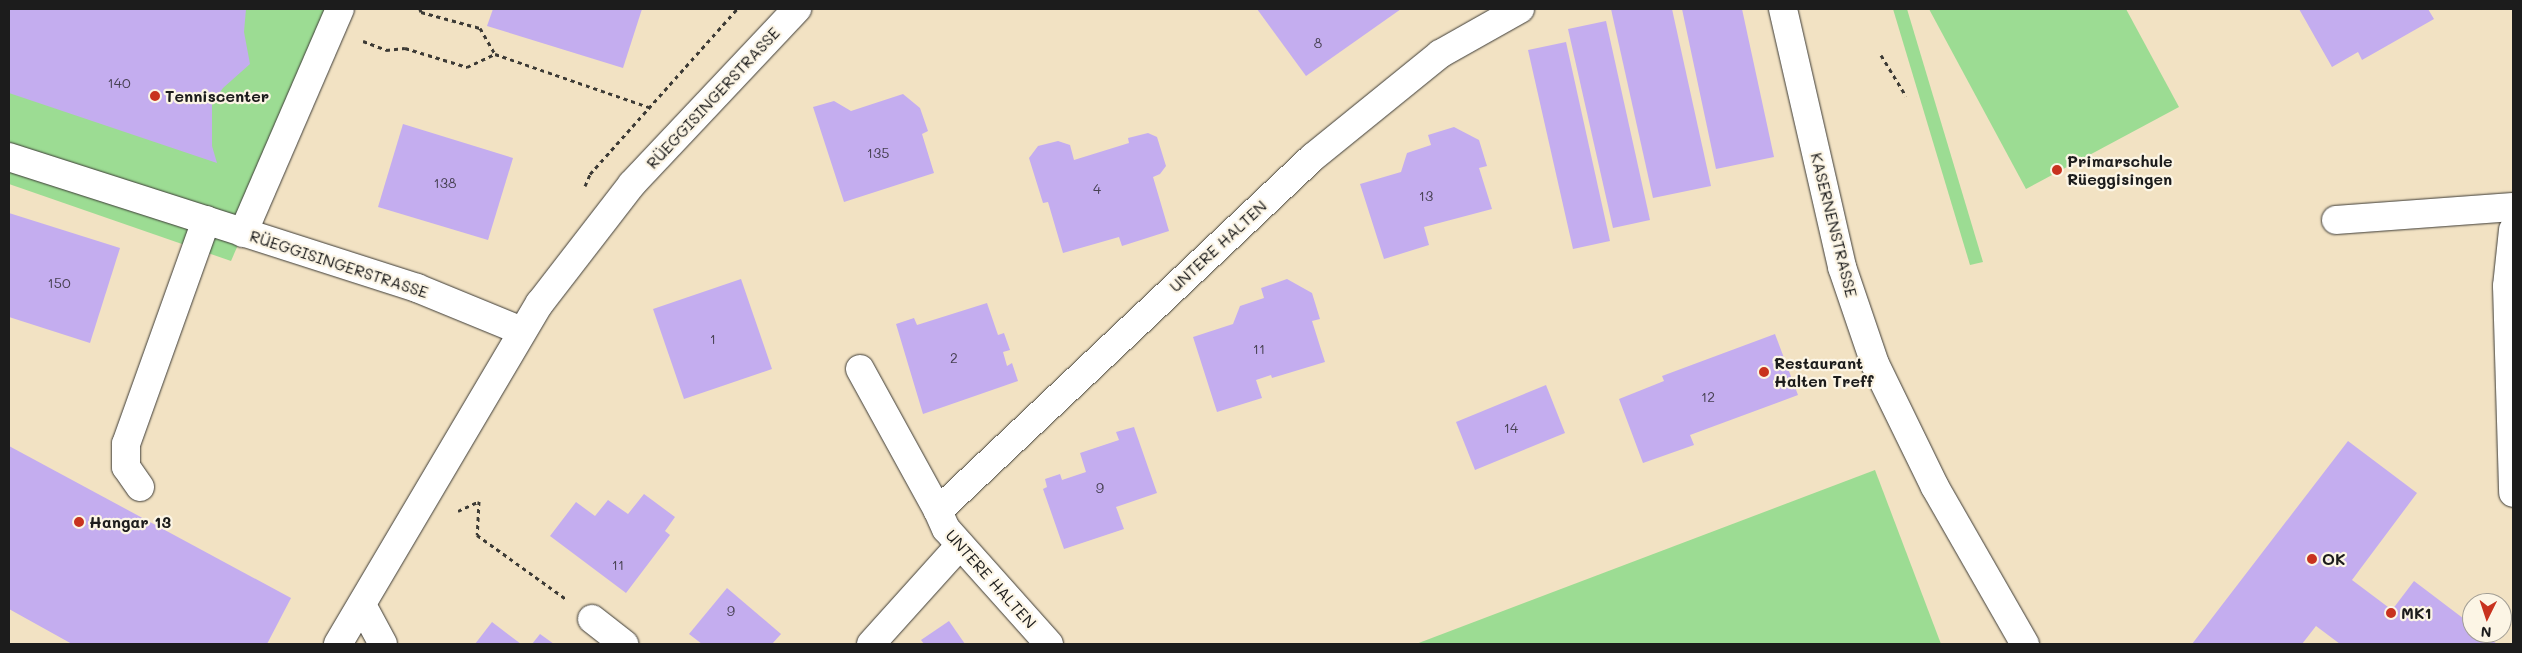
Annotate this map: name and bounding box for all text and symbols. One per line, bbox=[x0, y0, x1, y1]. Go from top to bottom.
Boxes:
street label: RÜEGGISINGERSTRASSE bbox=[642, 23, 784, 173]
house number: 8 bbox=[1314, 35, 1322, 51]
house number: 140 bbox=[107, 75, 131, 91]
place label: Tenniscenter bbox=[165, 86, 269, 106]
marker: Tenniscenter bbox=[149, 90, 161, 102]
house number: 135 bbox=[867, 145, 889, 161]
street label: KASERNENSTRASSE bbox=[1807, 151, 1861, 299]
place label: Primarschule Rüeggisingen bbox=[2067, 151, 2172, 189]
marker: Primarschule Rüeggisingen bbox=[2051, 164, 2063, 176]
house number: 138 bbox=[434, 175, 456, 191]
house number: 4 bbox=[1093, 181, 1101, 197]
house number: 13 bbox=[1419, 188, 1433, 204]
street label: UNTERE HALTEN bbox=[1165, 196, 1271, 296]
street label: RÜEGGISINGERSTRASSE bbox=[247, 226, 431, 302]
house number: 150 bbox=[47, 275, 71, 291]
house number: 1 bbox=[710, 331, 716, 347]
house number: 11 bbox=[1253, 341, 1265, 357]
house number: 2 bbox=[950, 350, 958, 366]
place label: Restaurant Halten Treff bbox=[1774, 353, 1874, 391]
marker: Restaurant Halten Treff bbox=[1758, 366, 1770, 378]
house number: 12 bbox=[1701, 389, 1715, 405]
house number: 14 bbox=[1504, 420, 1518, 436]
house number: 9 bbox=[1096, 480, 1104, 496]
place label: Hangar 13 bbox=[89, 512, 171, 532]
marker: Hangar 13 bbox=[73, 516, 85, 528]
street label: UNTERE HALTEN bbox=[942, 526, 1040, 632]
place label: OK bbox=[2322, 549, 2346, 569]
marker: OK bbox=[2306, 553, 2318, 565]
house number: 11 bbox=[612, 557, 624, 573]
north arrow bbox=[2462, 593, 2512, 643]
house number: 9 bbox=[727, 603, 735, 619]
place label: MK1 bbox=[2401, 603, 2432, 623]
marker: MK1 bbox=[2385, 607, 2397, 619]
text: N bbox=[2480, 623, 2492, 642]

